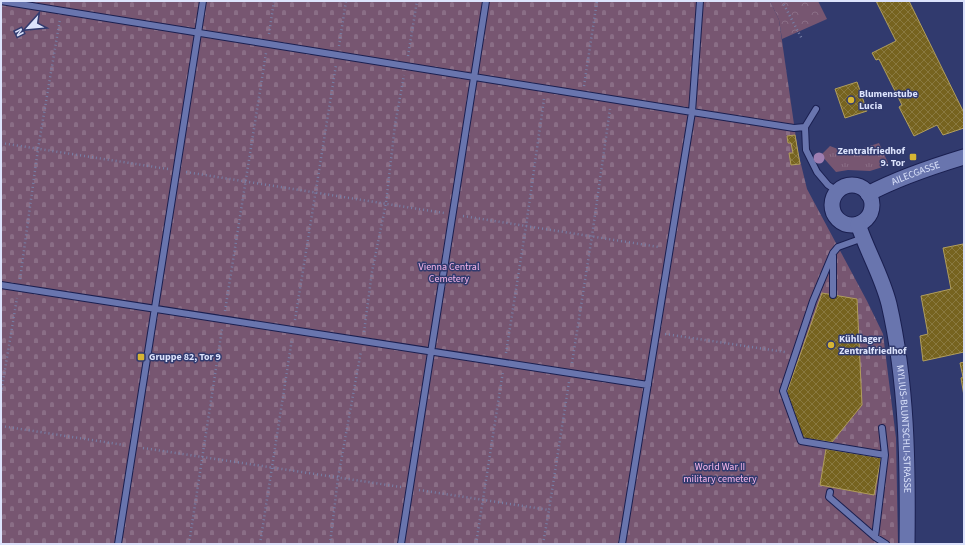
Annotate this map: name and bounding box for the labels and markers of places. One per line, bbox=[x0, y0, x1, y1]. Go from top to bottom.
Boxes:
place label: Blumenstube Lucia bbox=[859, 87, 918, 113]
marker: Blumenstube Lucia bbox=[846, 95, 856, 105]
place label: Zentralfriedhof 9. Tor bbox=[837, 144, 906, 170]
marker: Zentralfriedhof 9. Tor bbox=[908, 152, 918, 162]
place label: Kühllager Zentralfriedhof bbox=[839, 332, 907, 358]
marker: Kühllager Zentralfriedhof bbox=[826, 340, 836, 350]
place label: Gruppe 82, Tor 9 bbox=[149, 350, 221, 364]
marker: Gruppe 82, Tor 9 bbox=[136, 352, 146, 362]

